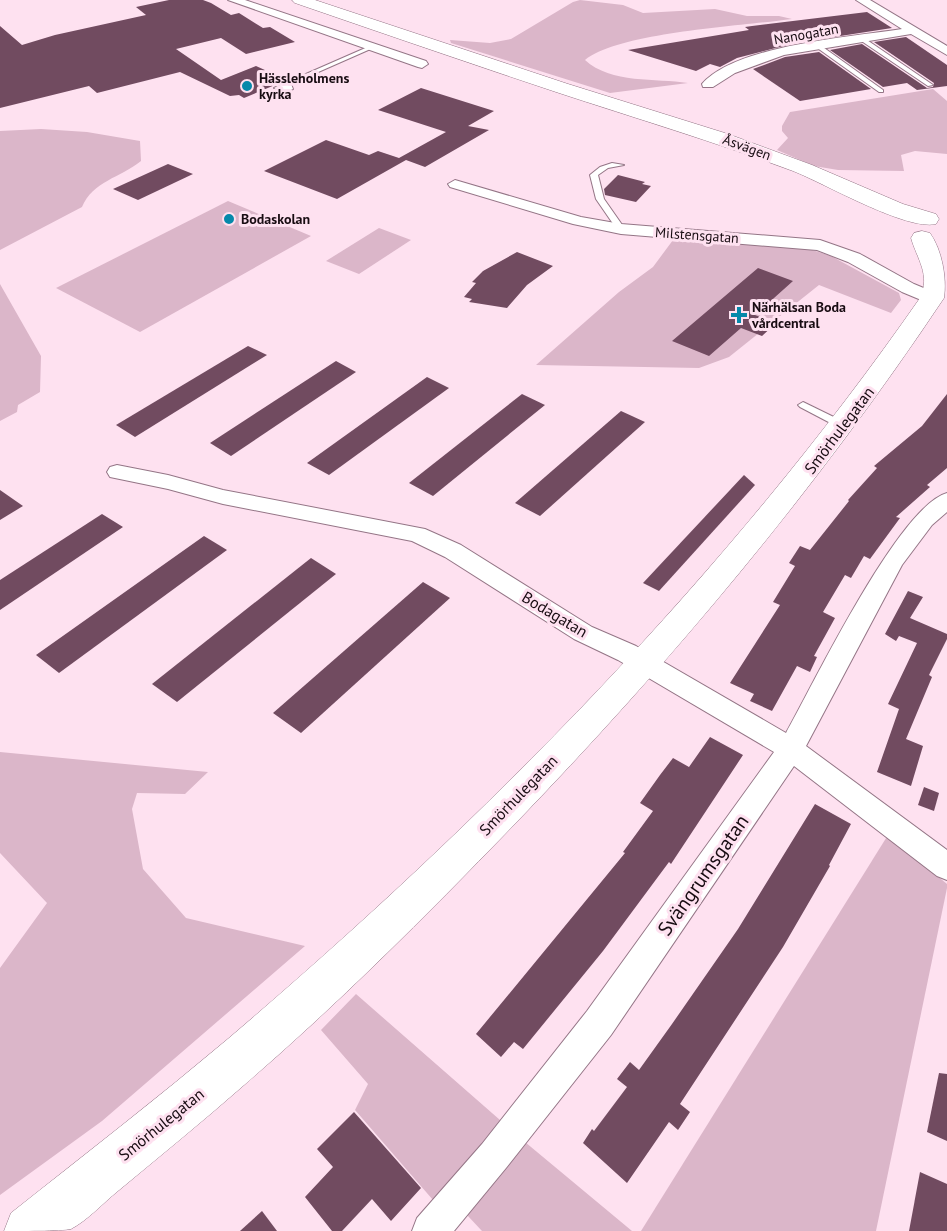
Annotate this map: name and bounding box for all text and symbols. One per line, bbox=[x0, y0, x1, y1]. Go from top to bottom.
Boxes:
street label: Nanogatan bbox=[772, 19, 840, 49]
place label: Hässleholmens kyrka bbox=[259, 69, 349, 103]
marker: Hässleholmens kyrka bbox=[240, 79, 254, 93]
street label: Åsvägen bbox=[720, 130, 774, 164]
place label: Bodaskolan bbox=[241, 210, 310, 228]
marker: Bodaskolan bbox=[222, 212, 236, 226]
street label: Milstensgatan bbox=[655, 223, 739, 247]
place label: Närhälsan Boda vårdcentral bbox=[751, 298, 846, 332]
marker: Närhälsan Boda vårdcentral bbox=[730, 306, 748, 324]
street label: Smörhulegatan bbox=[800, 382, 878, 478]
street label: Bodagatan bbox=[519, 587, 591, 641]
street label: Smörhulegatan bbox=[475, 751, 561, 839]
street label: Svängrumsgatan bbox=[652, 809, 754, 941]
street label: Smörhulegatan bbox=[114, 1083, 208, 1165]

